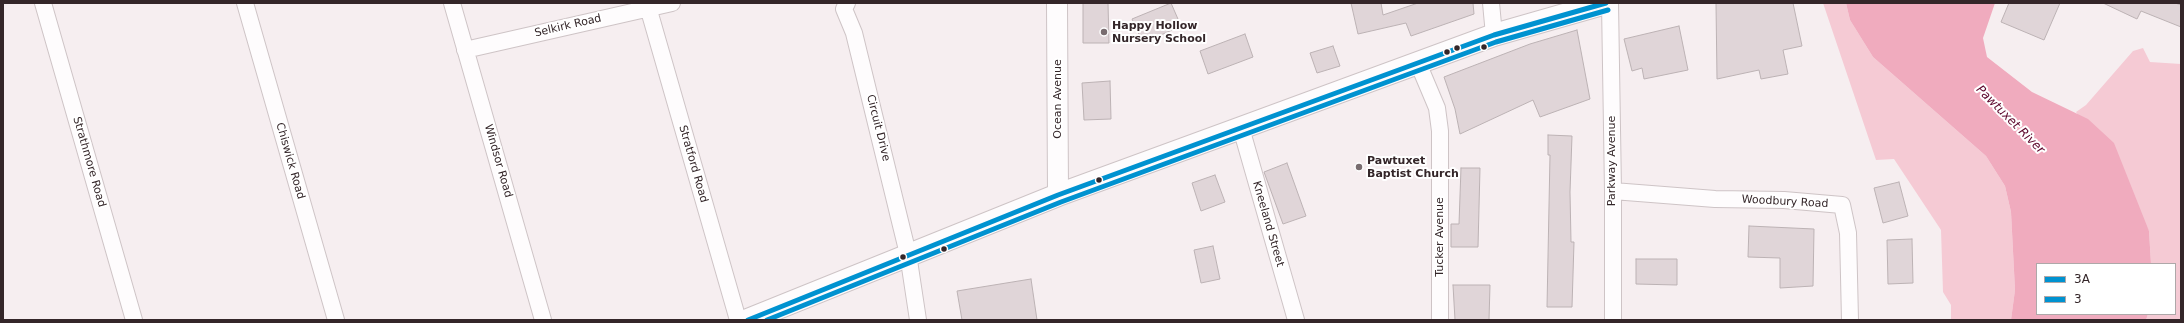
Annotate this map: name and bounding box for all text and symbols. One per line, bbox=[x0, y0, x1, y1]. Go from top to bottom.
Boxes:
street label: Selkirk Road bbox=[533, 12, 603, 40]
place label: Happy Hollow Nursery School bbox=[1112, 19, 1206, 45]
marker: Happy Hollow Nursery School bbox=[1099, 27, 1109, 37]
unlabelled marker bbox=[1479, 42, 1489, 52]
unlabelled marker bbox=[1452, 43, 1462, 53]
unlabelled marker bbox=[1442, 47, 1452, 57]
street label: Ocean Avenue bbox=[1051, 59, 1065, 139]
water label: Pawtuxet River bbox=[1973, 83, 2047, 157]
street label: Circuit Drive bbox=[863, 93, 893, 163]
street label: Strathmore Road bbox=[70, 115, 108, 209]
street label: Parkway Avenue bbox=[1605, 116, 1619, 206]
street label: Chiswick Road bbox=[273, 121, 307, 201]
street label: Windsor Road bbox=[481, 123, 515, 199]
street label: Stratford Road bbox=[676, 124, 710, 204]
place label: Pawtuxet Baptist Church bbox=[1367, 154, 1459, 180]
marker: Pawtuxet Baptist Church bbox=[1354, 162, 1364, 172]
unlabelled marker bbox=[1094, 175, 1104, 185]
street label: Kneeland Street bbox=[1249, 180, 1287, 268]
street label: Woodbury Road bbox=[1741, 193, 1829, 211]
street label: Tucker Avenue bbox=[1433, 197, 1447, 277]
unlabelled marker bbox=[939, 244, 949, 254]
unlabelled marker bbox=[898, 252, 908, 262]
legend bbox=[2036, 263, 2176, 315]
text: 3A bbox=[2074, 272, 2090, 286]
text: 3 bbox=[2074, 292, 2082, 306]

